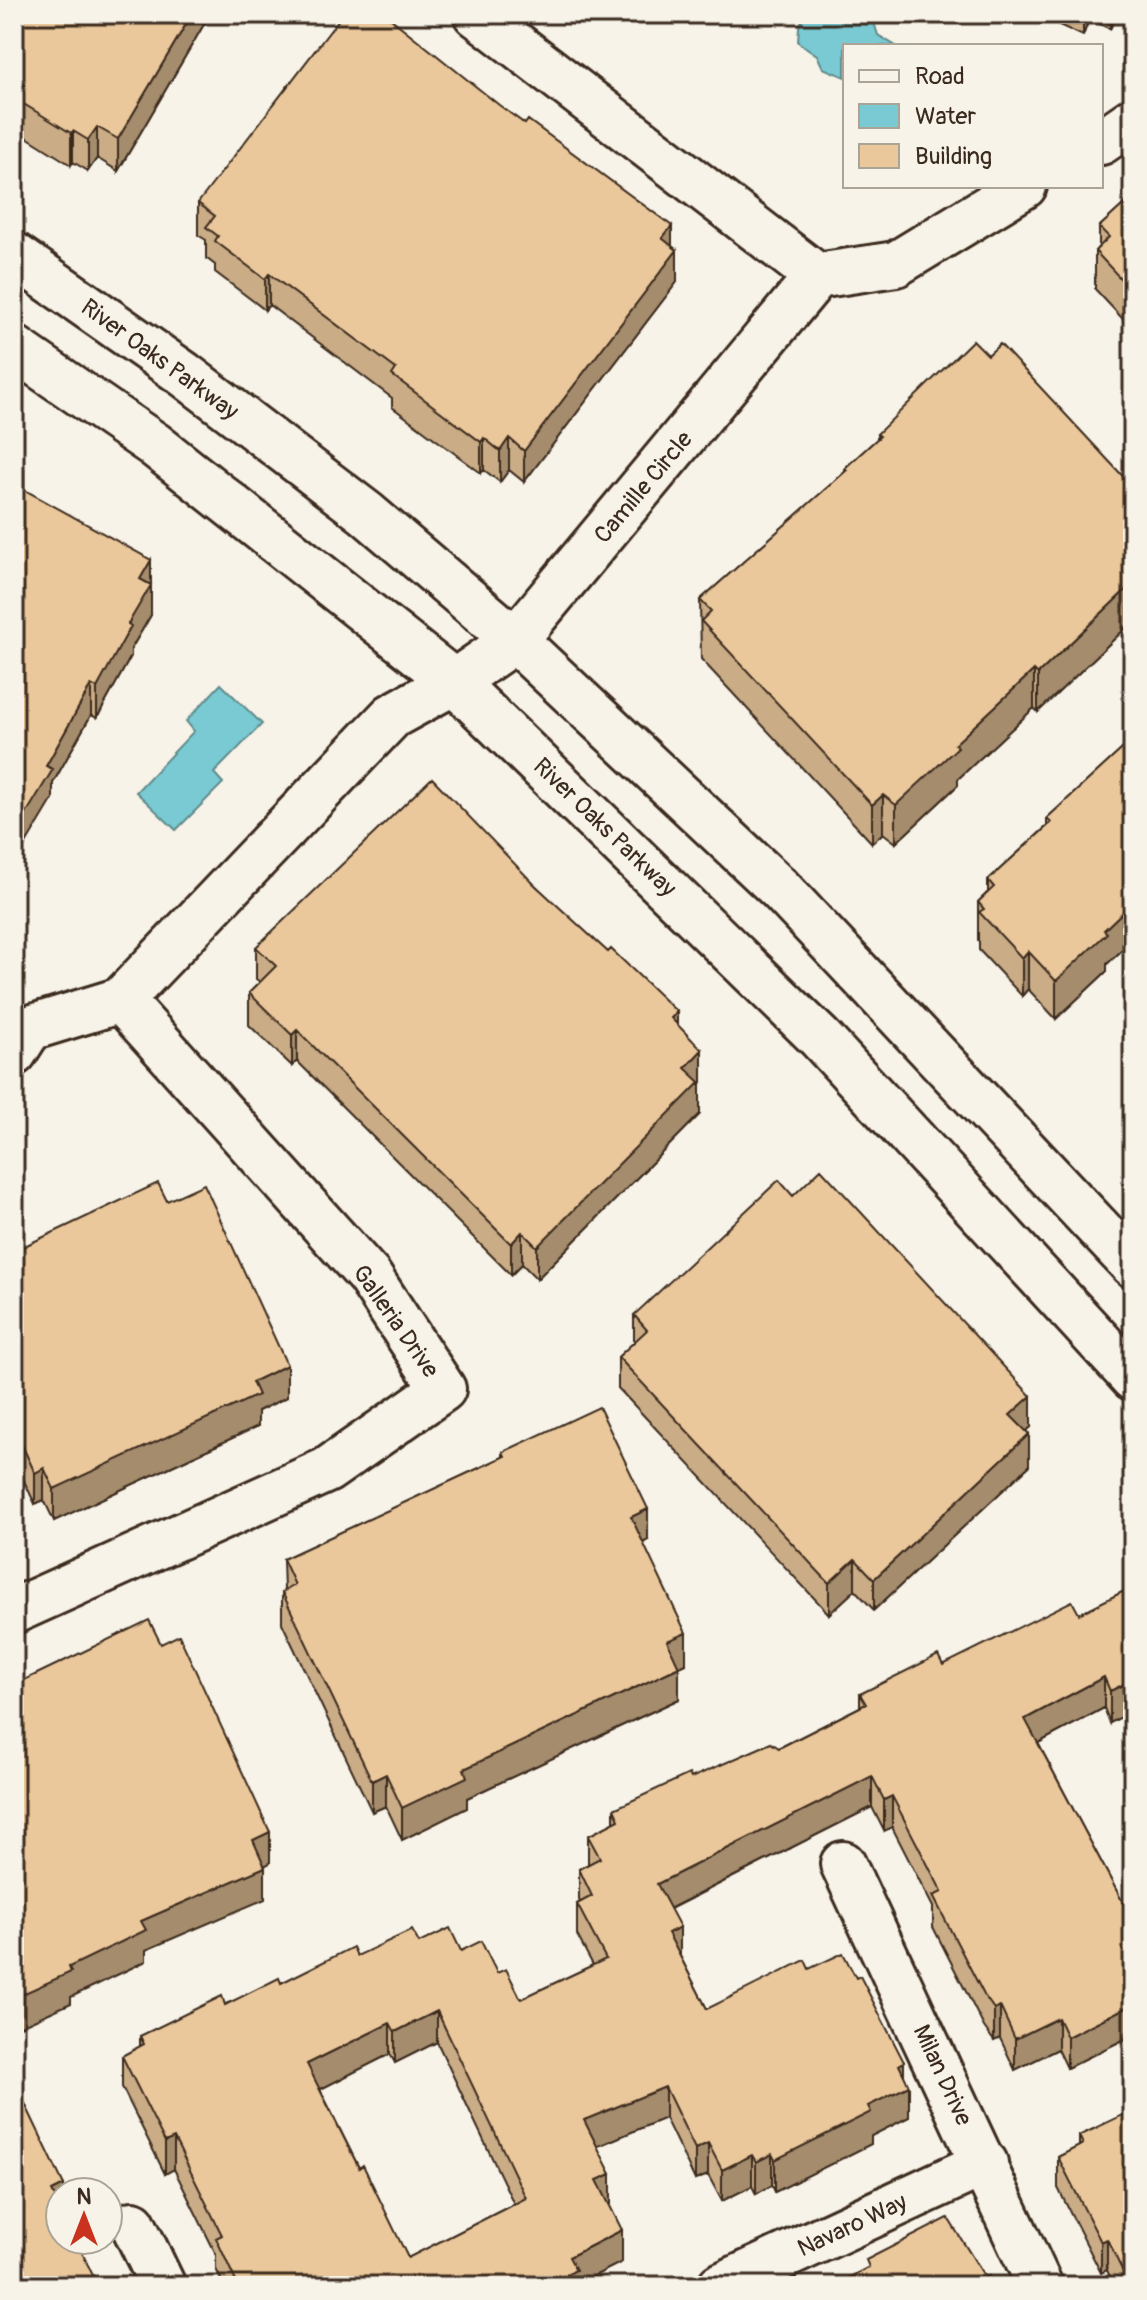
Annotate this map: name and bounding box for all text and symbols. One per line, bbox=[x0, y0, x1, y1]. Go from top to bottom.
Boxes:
legend bbox=[843, 44, 1103, 188]
text: Road bbox=[915, 62, 965, 91]
text: Water bbox=[915, 102, 976, 131]
text: Building bbox=[915, 142, 992, 171]
street label: River Oaks Parkway bbox=[75, 293, 244, 426]
street label: Camille Circle bbox=[588, 425, 699, 549]
street label: River Oaks Parkway bbox=[527, 752, 682, 903]
street label: Galleria Drive bbox=[346, 1259, 445, 1383]
street label: Milan Drive bbox=[907, 2020, 979, 2130]
north arrow bbox=[44, 2176, 124, 2256]
text: N bbox=[77, 2183, 92, 2211]
street label: Navaro Way bbox=[793, 2187, 912, 2263]

